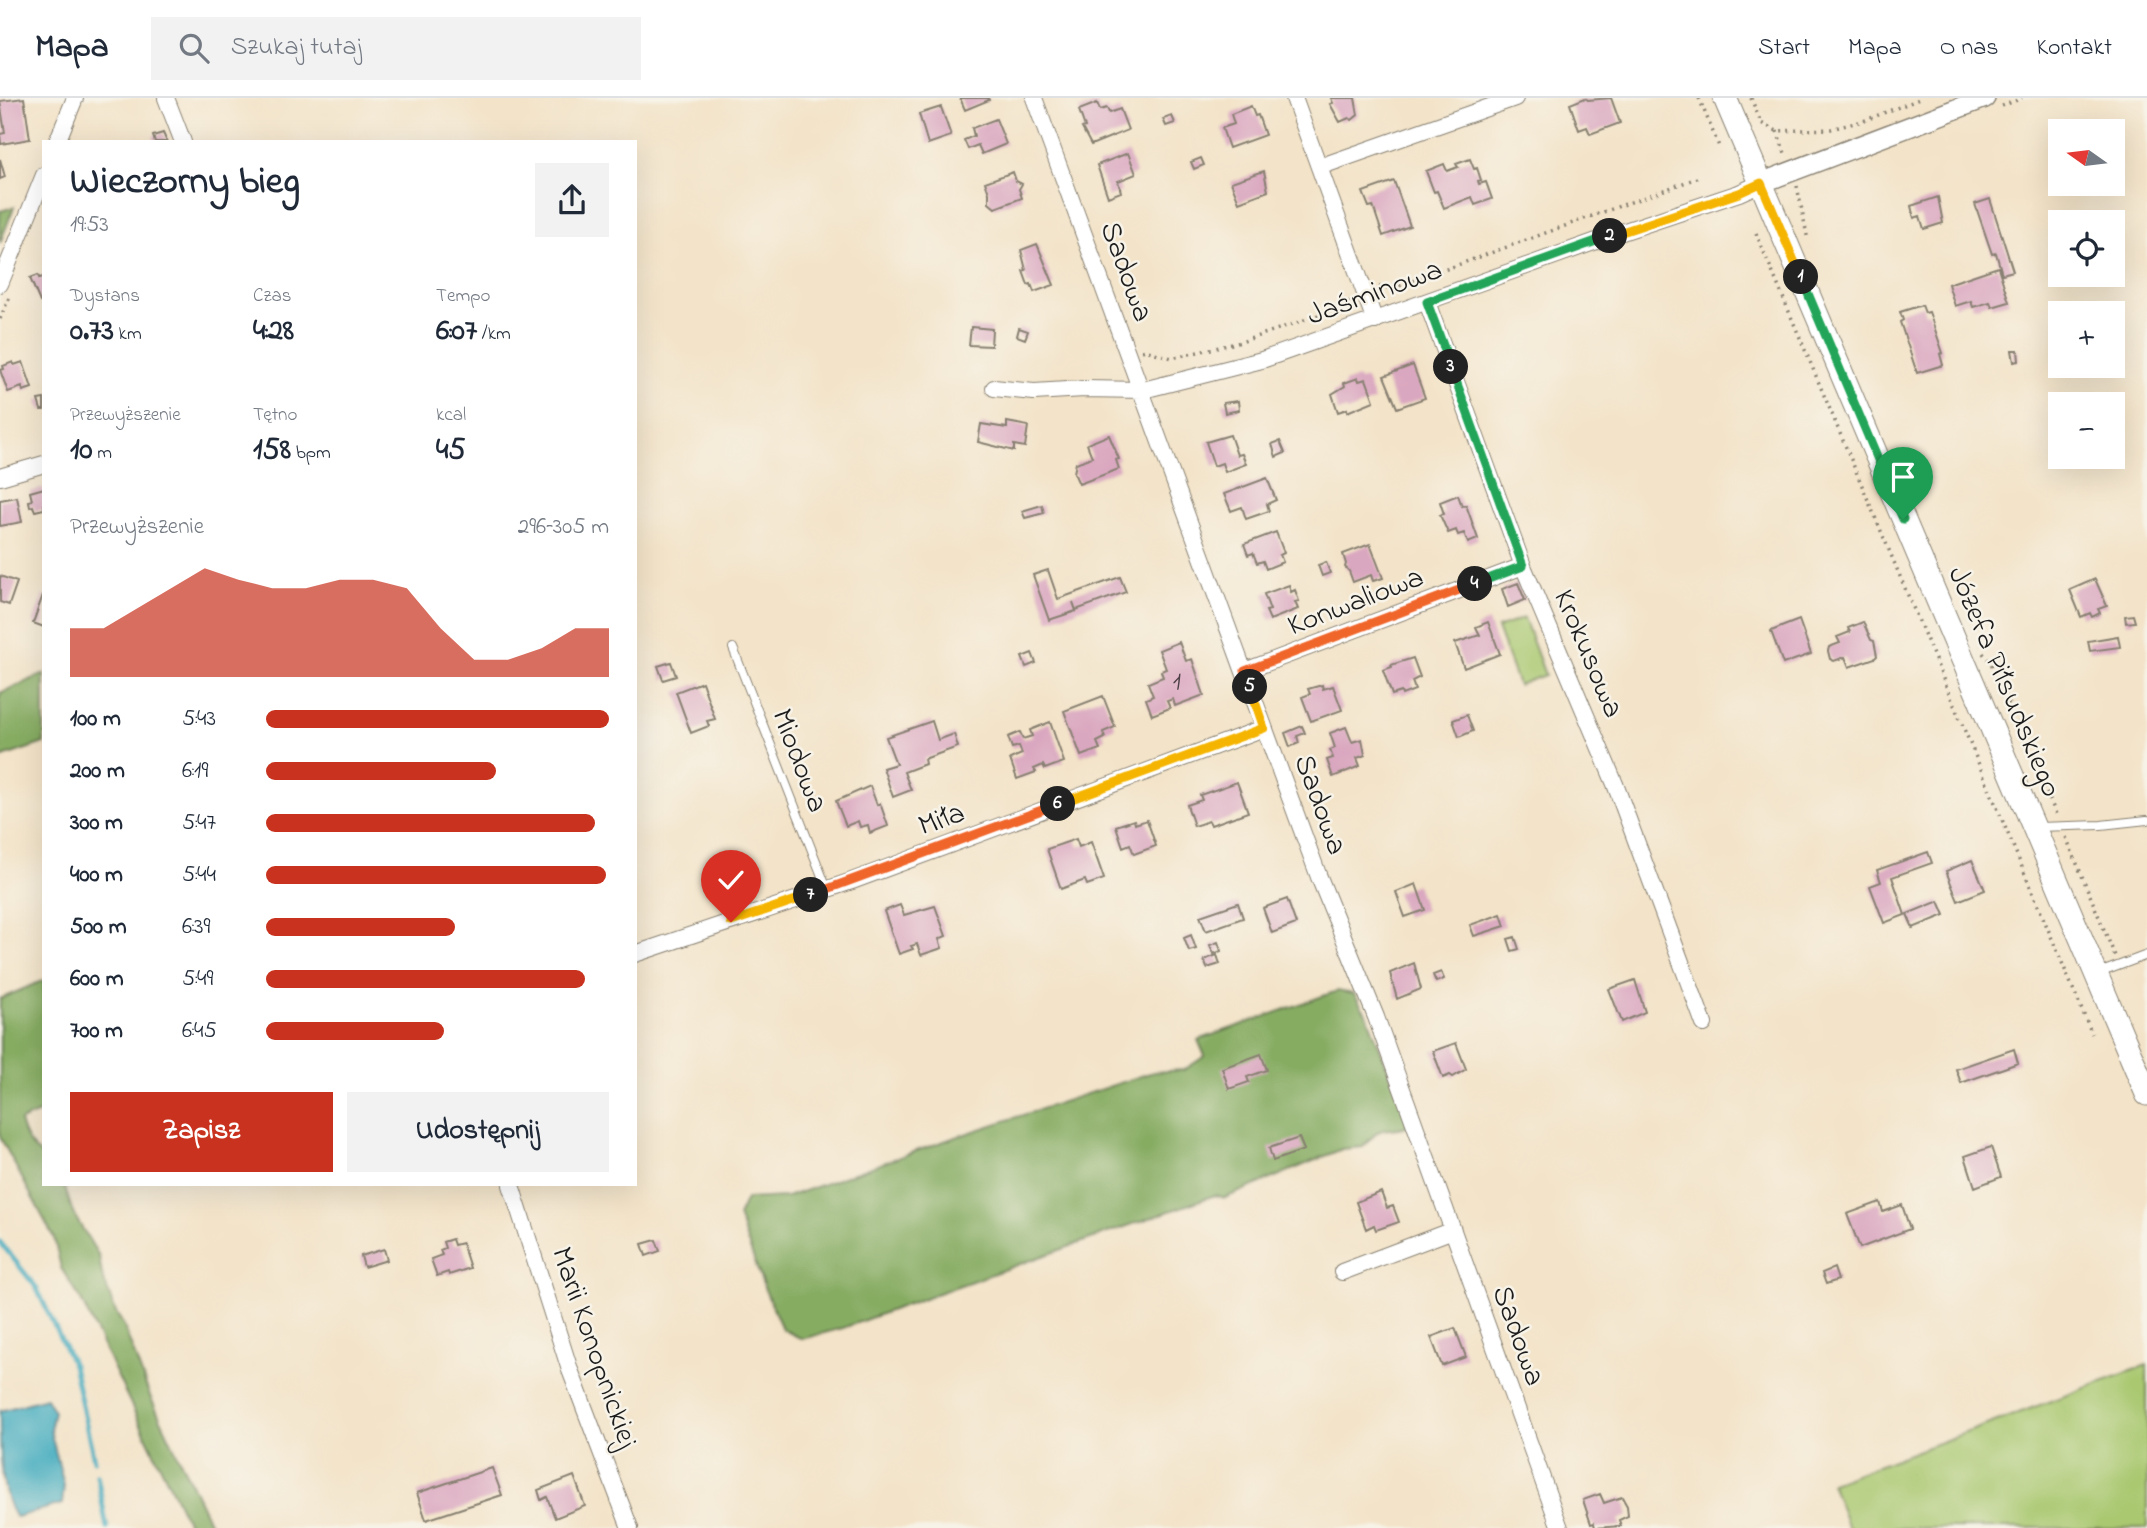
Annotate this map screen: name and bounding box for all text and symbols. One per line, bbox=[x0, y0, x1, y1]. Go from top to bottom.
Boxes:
search box bbox=[151, 17, 641, 80]
text: Mapa bbox=[35, 24, 109, 72]
icon: search bbox=[175, 29, 213, 67]
text: Szukaj tutaj bbox=[231, 29, 362, 67]
text: Start bbox=[1758, 31, 1810, 66]
text: Mapa bbox=[1848, 31, 1902, 66]
text: O nas bbox=[1940, 31, 1998, 66]
text: Kontakt bbox=[2036, 31, 2112, 66]
north arrow bbox=[2048, 119, 2124, 196]
map controls bbox=[2048, 119, 2125, 469]
text: Wieczorny bieg bbox=[70, 155, 300, 211]
button: share bbox=[535, 163, 609, 237]
text: 19:53 bbox=[70, 209, 109, 242]
button: locate bbox=[2048, 210, 2125, 287]
street label: Sadowa bbox=[1087, 216, 1164, 328]
pin: 2 bbox=[1592, 218, 1628, 254]
text: 2 bbox=[1605, 222, 1614, 249]
street label: Jaśminowa bbox=[1301, 249, 1449, 339]
pin: 1 bbox=[1784, 260, 1818, 294]
text: 1 bbox=[1797, 263, 1804, 290]
text: Dystans bbox=[70, 283, 140, 310]
text: Czas bbox=[253, 283, 291, 310]
text: Tempo bbox=[436, 283, 490, 310]
button: + bbox=[2048, 301, 2125, 378]
text: 0.73 bbox=[70, 310, 114, 354]
text: 4:28 bbox=[253, 310, 294, 354]
text: 6:07 bbox=[436, 310, 477, 354]
text: km bbox=[114, 321, 142, 348]
text: /km bbox=[477, 321, 511, 348]
pin: 3 bbox=[1434, 350, 1468, 384]
text: 3 bbox=[1447, 353, 1454, 380]
button: − bbox=[2048, 392, 2125, 469]
text: Przewyższenie bbox=[70, 402, 181, 429]
text: Tętno bbox=[253, 402, 297, 429]
text: kcal bbox=[436, 402, 466, 429]
text: 10 bbox=[70, 429, 93, 473]
text: 158 bbox=[253, 429, 291, 473]
text: 45 bbox=[436, 429, 466, 473]
text: m bbox=[93, 440, 112, 467]
text: bpm bbox=[291, 440, 331, 467]
pin bbox=[1873, 447, 1933, 519]
icon: arrive bbox=[1884, 458, 1922, 496]
text: Przewyższenie bbox=[70, 511, 204, 544]
text: 296–305 m bbox=[518, 511, 609, 544]
street label: Konwaliowa bbox=[1282, 557, 1431, 649]
street label: Józefa Piłsudskiego bbox=[1935, 560, 2072, 805]
pin: 4 bbox=[1458, 566, 1492, 602]
text: 4 bbox=[1471, 570, 1478, 597]
street label: Krokusowa bbox=[1541, 583, 1634, 725]
house number: 1 bbox=[1173, 664, 1181, 702]
pin: 5 bbox=[1232, 670, 1268, 704]
text: 5 bbox=[1244, 673, 1255, 700]
text: 100 m bbox=[70, 703, 121, 736]
text: 5:43 bbox=[182, 703, 216, 736]
street label: Miodowa bbox=[758, 703, 838, 819]
street label: Sadowa bbox=[1281, 749, 1358, 861]
text: 200 m bbox=[70, 755, 125, 788]
text: 6:19 bbox=[182, 755, 208, 788]
pin: 6 bbox=[1040, 786, 1076, 822]
text: 6 bbox=[1053, 790, 1062, 817]
street label: Miła bbox=[913, 792, 971, 849]
text: 300 m bbox=[70, 807, 123, 840]
text: 5:47 bbox=[182, 807, 216, 840]
pin bbox=[701, 850, 761, 922]
text: 400 m bbox=[70, 859, 123, 892]
text: 5:44 bbox=[182, 859, 216, 892]
icon: check bbox=[712, 861, 750, 899]
pin: 7 bbox=[794, 878, 828, 912]
text: 7 bbox=[807, 881, 814, 908]
text: 500 m bbox=[70, 911, 127, 944]
text: 6:39 bbox=[182, 911, 211, 944]
text: 600 m bbox=[70, 963, 124, 996]
text: 5:49 bbox=[182, 963, 214, 996]
text: 700 m bbox=[70, 1015, 123, 1048]
text: 6:45 bbox=[182, 1015, 217, 1048]
button: Zapisz bbox=[70, 1092, 333, 1172]
button: Udostępnij bbox=[347, 1092, 609, 1172]
street label: Marii Konopnickiej bbox=[538, 1241, 649, 1456]
street label: Sadowa bbox=[1479, 1280, 1556, 1392]

